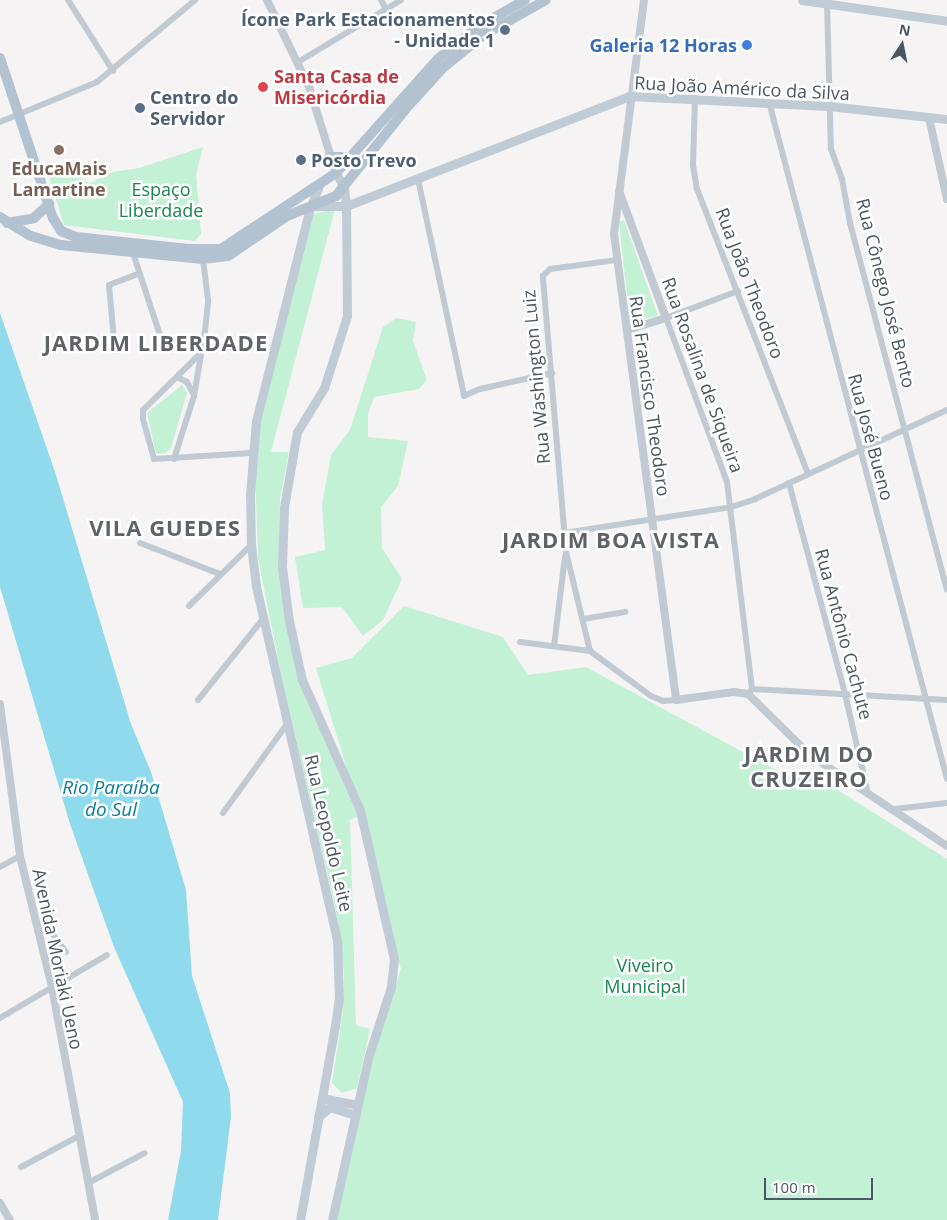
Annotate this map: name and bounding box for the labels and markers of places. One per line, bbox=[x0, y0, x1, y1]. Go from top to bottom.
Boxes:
place label: Ícone Park Estacionamentos - Unidade 1 bbox=[241, 9, 495, 52]
marker: Ícone Park Estacionamentos - Unidade 1 bbox=[499, 24, 511, 36]
place label: Galeria 12 Horas bbox=[590, 34, 737, 56]
marker: Galeria 12 Horas bbox=[741, 39, 753, 51]
place label: Santa Casa de Misericórdia bbox=[274, 66, 399, 108]
marker: Santa Casa de Misericórdia bbox=[256, 80, 270, 94]
place label: Centro do Servidor bbox=[150, 87, 238, 130]
marker: Centro do Servidor bbox=[134, 102, 146, 114]
marker: EducaMais Lamartine bbox=[53, 144, 65, 156]
place label: Posto Trevo bbox=[311, 149, 417, 171]
marker: Posto Trevo bbox=[295, 154, 307, 166]
place label: EducaMais Lamartine bbox=[11, 158, 107, 200]

